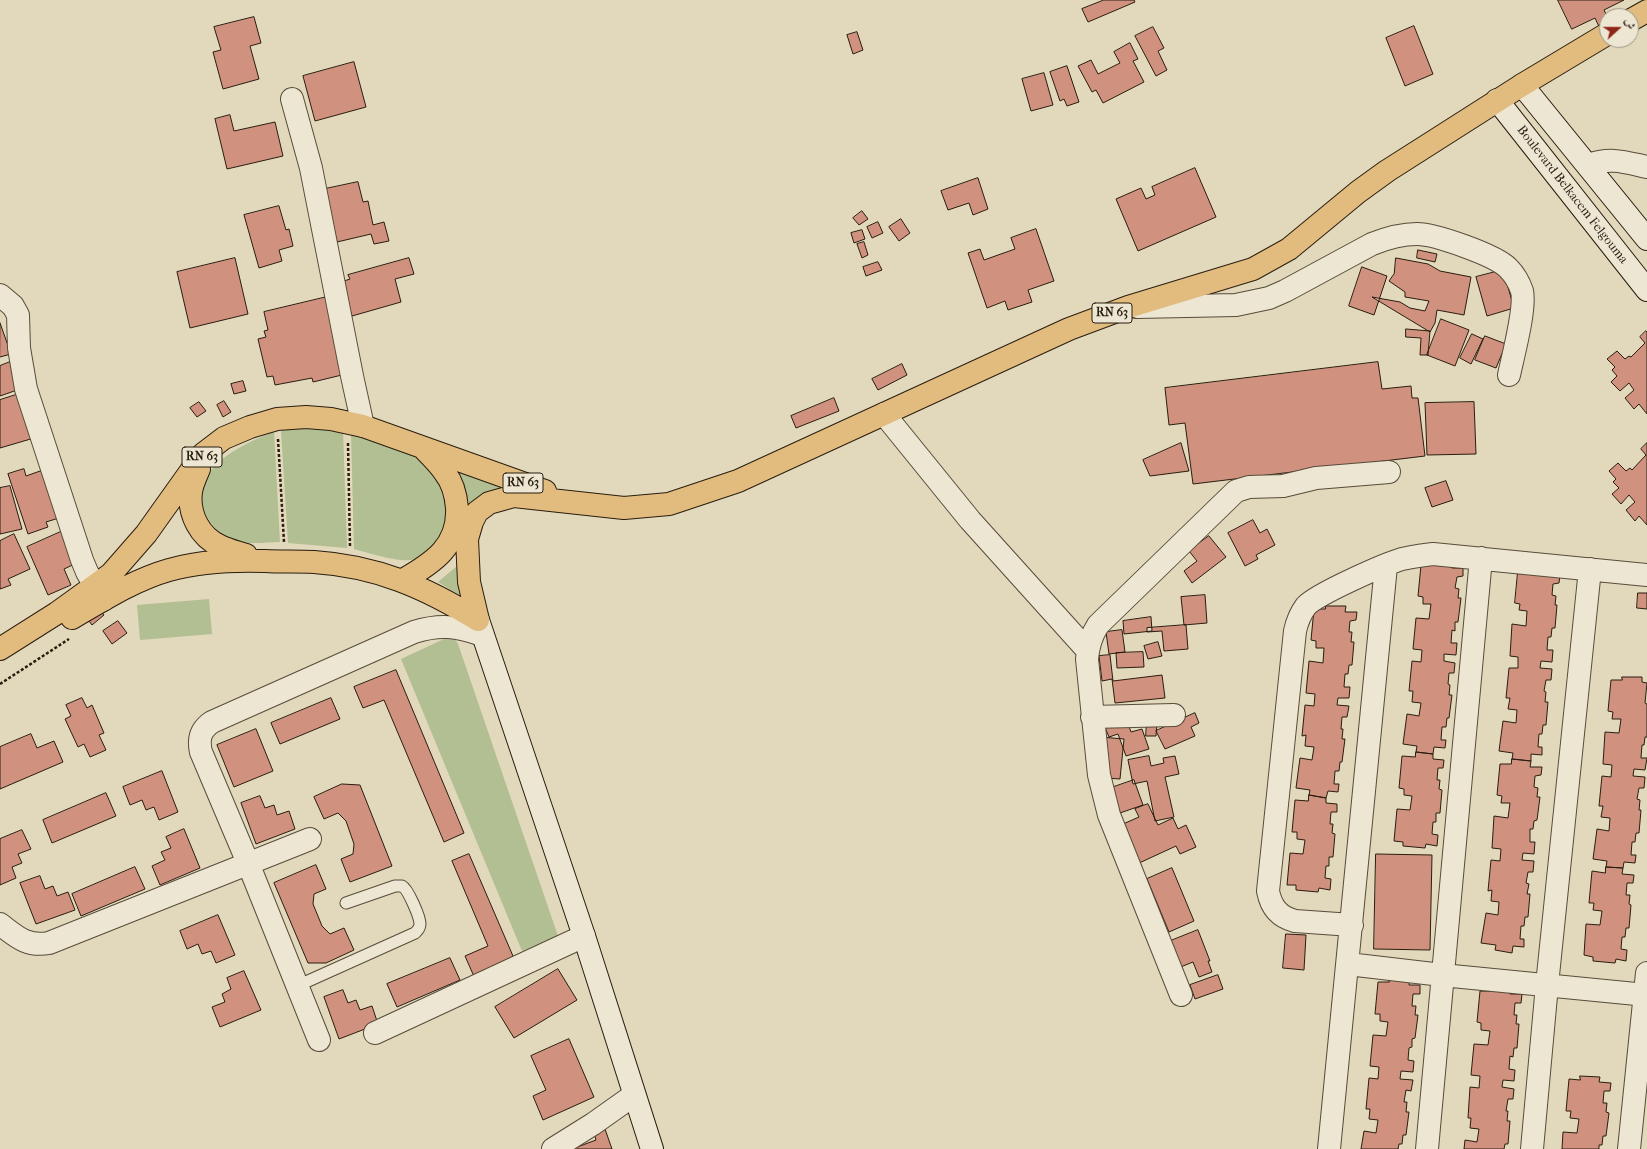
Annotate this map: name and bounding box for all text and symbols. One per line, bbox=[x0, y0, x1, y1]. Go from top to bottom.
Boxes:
north arrow bbox=[1599, 8, 1639, 48]
text: ش bbox=[1622, 16, 1638, 31]
street label: Boulevard Belkacem Felgouma bbox=[1513, 123, 1631, 267]
road number: RN 63 bbox=[1092, 303, 1132, 323]
road number: RN 63 bbox=[182, 447, 222, 467]
road number: RN 63 bbox=[503, 473, 543, 493]

